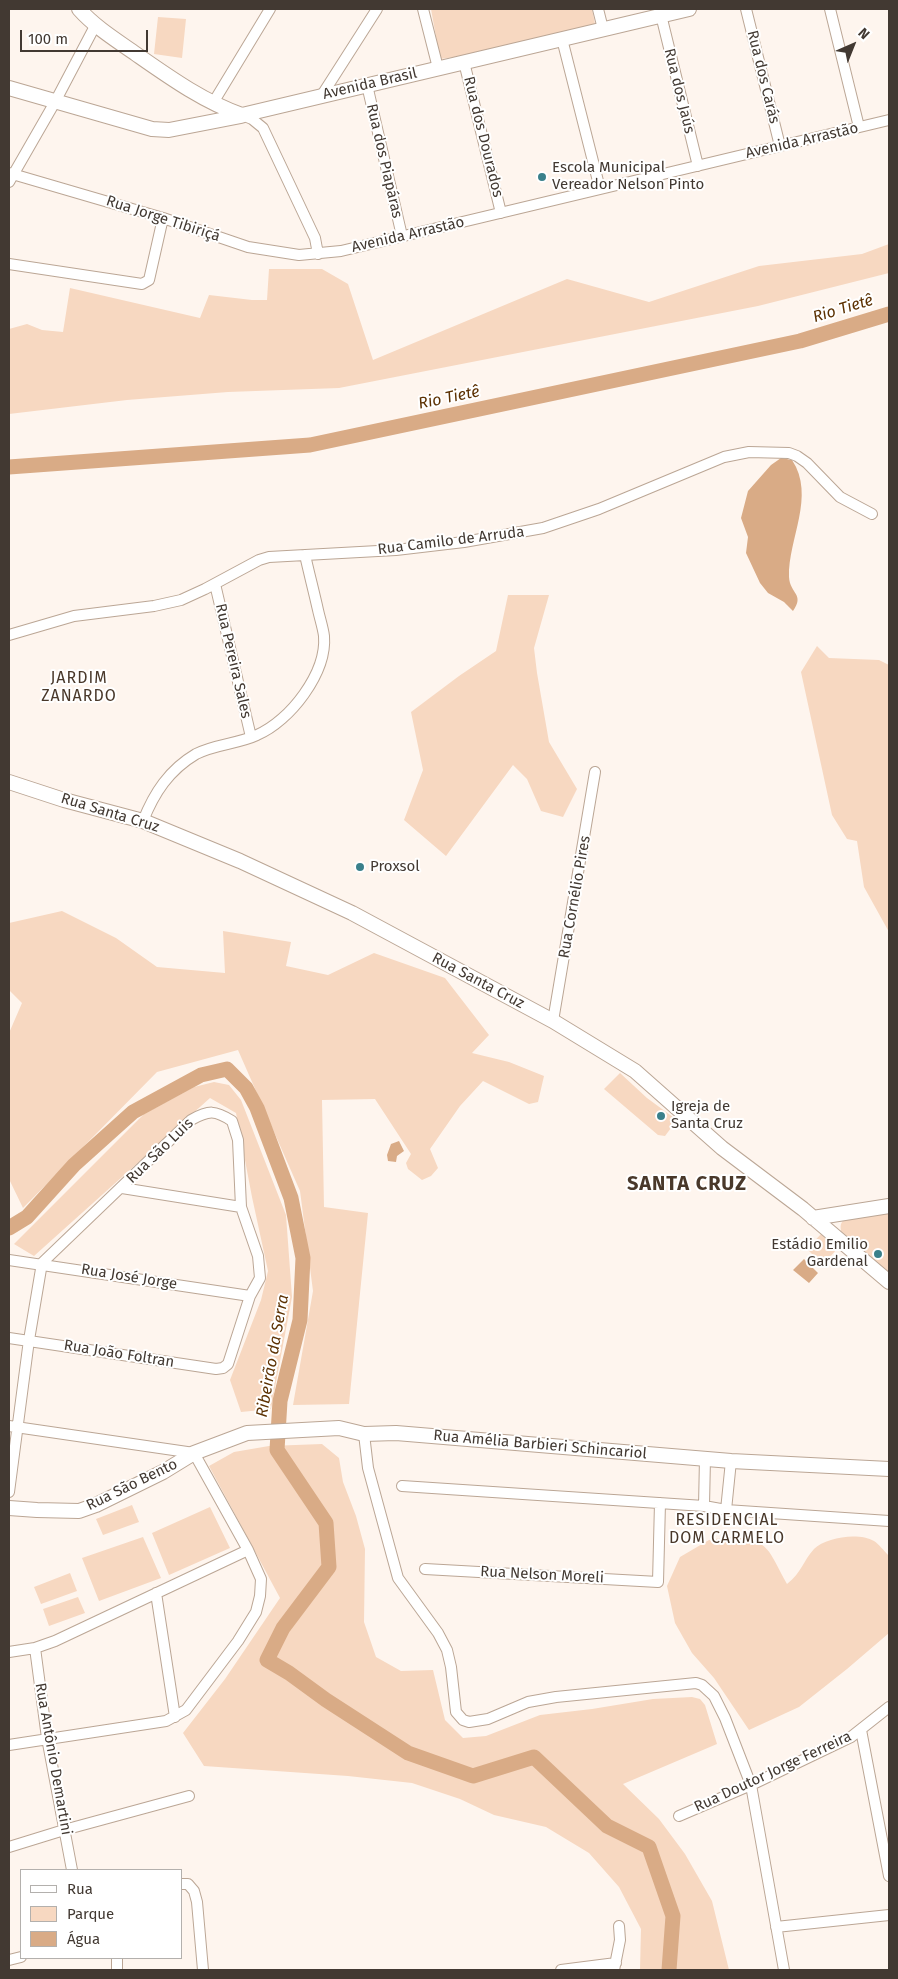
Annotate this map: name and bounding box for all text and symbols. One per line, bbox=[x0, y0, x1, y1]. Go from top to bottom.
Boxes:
scale bar bbox=[22, 20, 150, 52]
north arrow bbox=[828, 20, 878, 70]
text: N bbox=[855, 25, 873, 43]
street label: Rua dos Carás bbox=[743, 29, 783, 125]
text: 100 m bbox=[28, 30, 68, 48]
street label: Rua dos Jaús bbox=[660, 47, 698, 135]
street label: Avenida Brasil bbox=[321, 64, 419, 104]
street label: Rua dos Dourados bbox=[459, 75, 507, 199]
street label: Rua dos Piapáras bbox=[362, 102, 406, 220]
street label: Avenida Arrastão bbox=[744, 119, 860, 163]
place label: Escola Municipal Vereador Nelson Pinto bbox=[552, 159, 704, 194]
marker: Escola Municipal Vereador Nelson Pinto bbox=[536, 171, 548, 183]
street label: Rua Jorge Tibiriçá bbox=[104, 192, 222, 246]
street label: Avenida Arrastão bbox=[350, 213, 466, 257]
water label: Rio Tietê bbox=[811, 291, 875, 327]
water label: Rio Tietê bbox=[417, 382, 481, 414]
street label: Rua Camilo de Arruda bbox=[377, 523, 525, 559]
street label: Rua Pereira Sales bbox=[211, 602, 255, 720]
district label: JARDIM ZANARDO bbox=[40, 669, 118, 707]
street label: Rua Santa Cruz bbox=[59, 790, 161, 836]
street label: Rua Cornélio Pires bbox=[555, 834, 595, 960]
place label: Proxsol bbox=[370, 858, 420, 876]
marker: Proxsol bbox=[354, 861, 366, 873]
street label: Rua Santa Cruz bbox=[429, 949, 527, 1013]
place label: Igreja de Santa Cruz bbox=[671, 1098, 743, 1133]
marker: Igreja de Santa Cruz bbox=[655, 1110, 667, 1122]
street label: Rua São Luis bbox=[123, 1115, 197, 1187]
district label: SANTA CRUZ bbox=[626, 1172, 748, 1196]
place label: Estádio Emilio Gardenal bbox=[771, 1236, 868, 1271]
marker: Estádio Emilio Gardenal bbox=[872, 1248, 884, 1260]
street label: Rua José Jorge bbox=[80, 1261, 178, 1293]
water label: Ribeirão da Serra bbox=[253, 1293, 293, 1419]
street label: Rua João Foltran bbox=[62, 1336, 176, 1372]
street label: Rua Amélia Barbieri Schincariol bbox=[433, 1427, 647, 1463]
street label: Rua São Bento bbox=[84, 1455, 180, 1515]
district label: RESIDENCIAL DOM CARMELO bbox=[668, 1511, 786, 1549]
street label: Rua Nelson Moreli bbox=[480, 1563, 604, 1587]
street label: Rua Antônio Demartini bbox=[31, 1681, 75, 1837]
street label: Rua Doutor Jorge Ferreira bbox=[692, 1728, 854, 1816]
legend bbox=[20, 1869, 182, 1959]
text: Rua bbox=[67, 1880, 93, 1898]
text: Parque bbox=[67, 1905, 114, 1923]
text: Água bbox=[67, 1930, 100, 1948]

